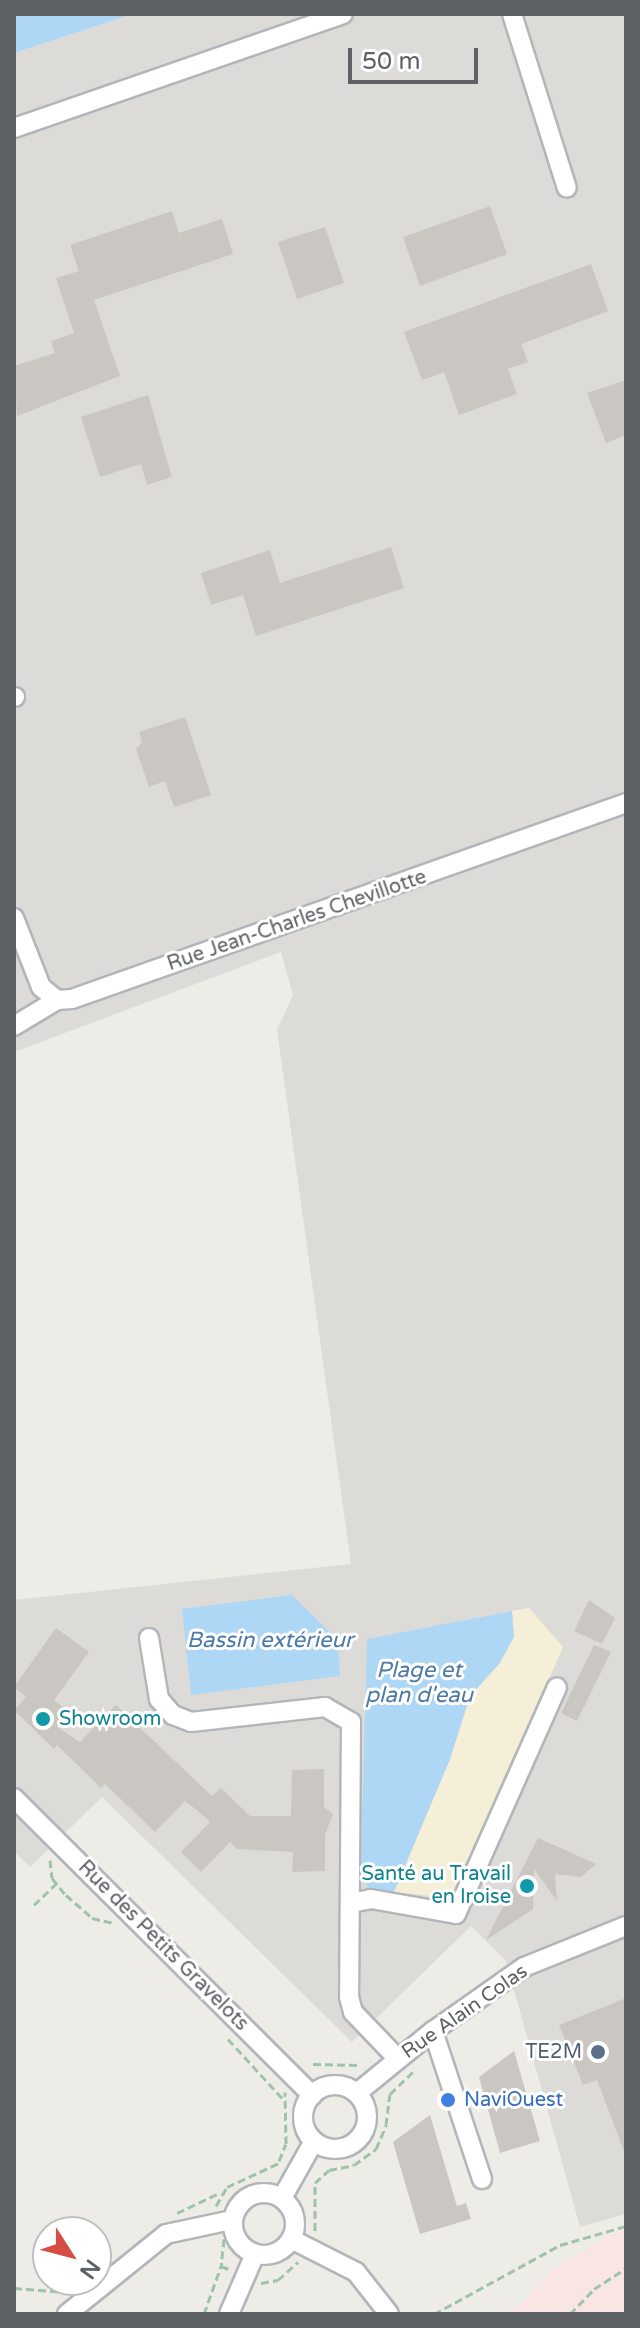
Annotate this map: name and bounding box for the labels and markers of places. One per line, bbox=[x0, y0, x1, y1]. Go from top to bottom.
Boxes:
place label: Showroom bbox=[59, 1707, 161, 1731]
marker: Showroom bbox=[34, 1710, 52, 1728]
place label: Santé au Travail en Iroise bbox=[362, 1862, 511, 1909]
marker: Santé au Travail en Iroise bbox=[518, 1877, 536, 1895]
place label: TE2M bbox=[525, 2040, 582, 2064]
marker: TE2M bbox=[589, 2043, 607, 2061]
place label: NaviOuest bbox=[464, 2088, 563, 2112]
marker: NaviOuest bbox=[439, 2091, 457, 2109]

